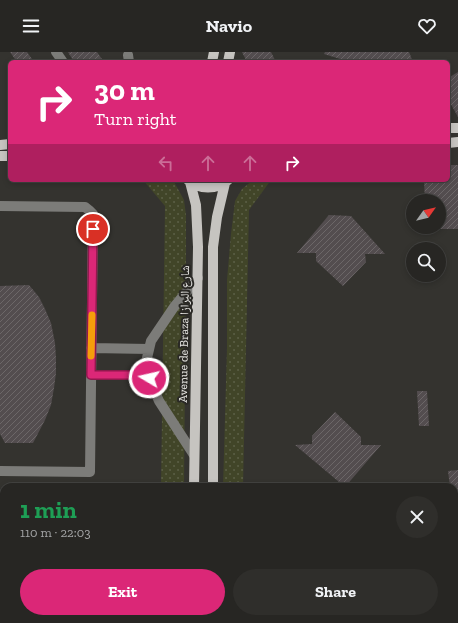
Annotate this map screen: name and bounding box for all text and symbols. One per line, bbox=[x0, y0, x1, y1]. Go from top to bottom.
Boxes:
icon: menu bbox=[20, 15, 42, 37]
text: Navio bbox=[206, 15, 252, 37]
icon: heart bbox=[416, 15, 438, 37]
text: 30 m bbox=[94, 74, 155, 107]
icon: right bbox=[28, 76, 80, 128]
text: Turn right bbox=[94, 108, 176, 130]
icon: left bbox=[155, 152, 177, 174]
icon: ahead bbox=[197, 152, 219, 174]
icon: ahead bbox=[239, 152, 261, 174]
icon: right bbox=[281, 152, 303, 174]
north arrow bbox=[406, 194, 446, 234]
map controls bbox=[406, 194, 446, 282]
pin bbox=[76, 212, 110, 246]
icon: arrive bbox=[82, 218, 104, 240]
button: search bbox=[406, 242, 446, 282]
street label: Avenue de Braza شارع البرازا bbox=[176, 265, 193, 403]
position arrow bbox=[128, 357, 170, 399]
text: 1 min bbox=[20, 495, 77, 524]
button: close bbox=[396, 496, 438, 538]
text: 110 m · 22:03 bbox=[20, 525, 91, 540]
button: Exit bbox=[20, 569, 225, 615]
button: Share bbox=[233, 569, 438, 615]

